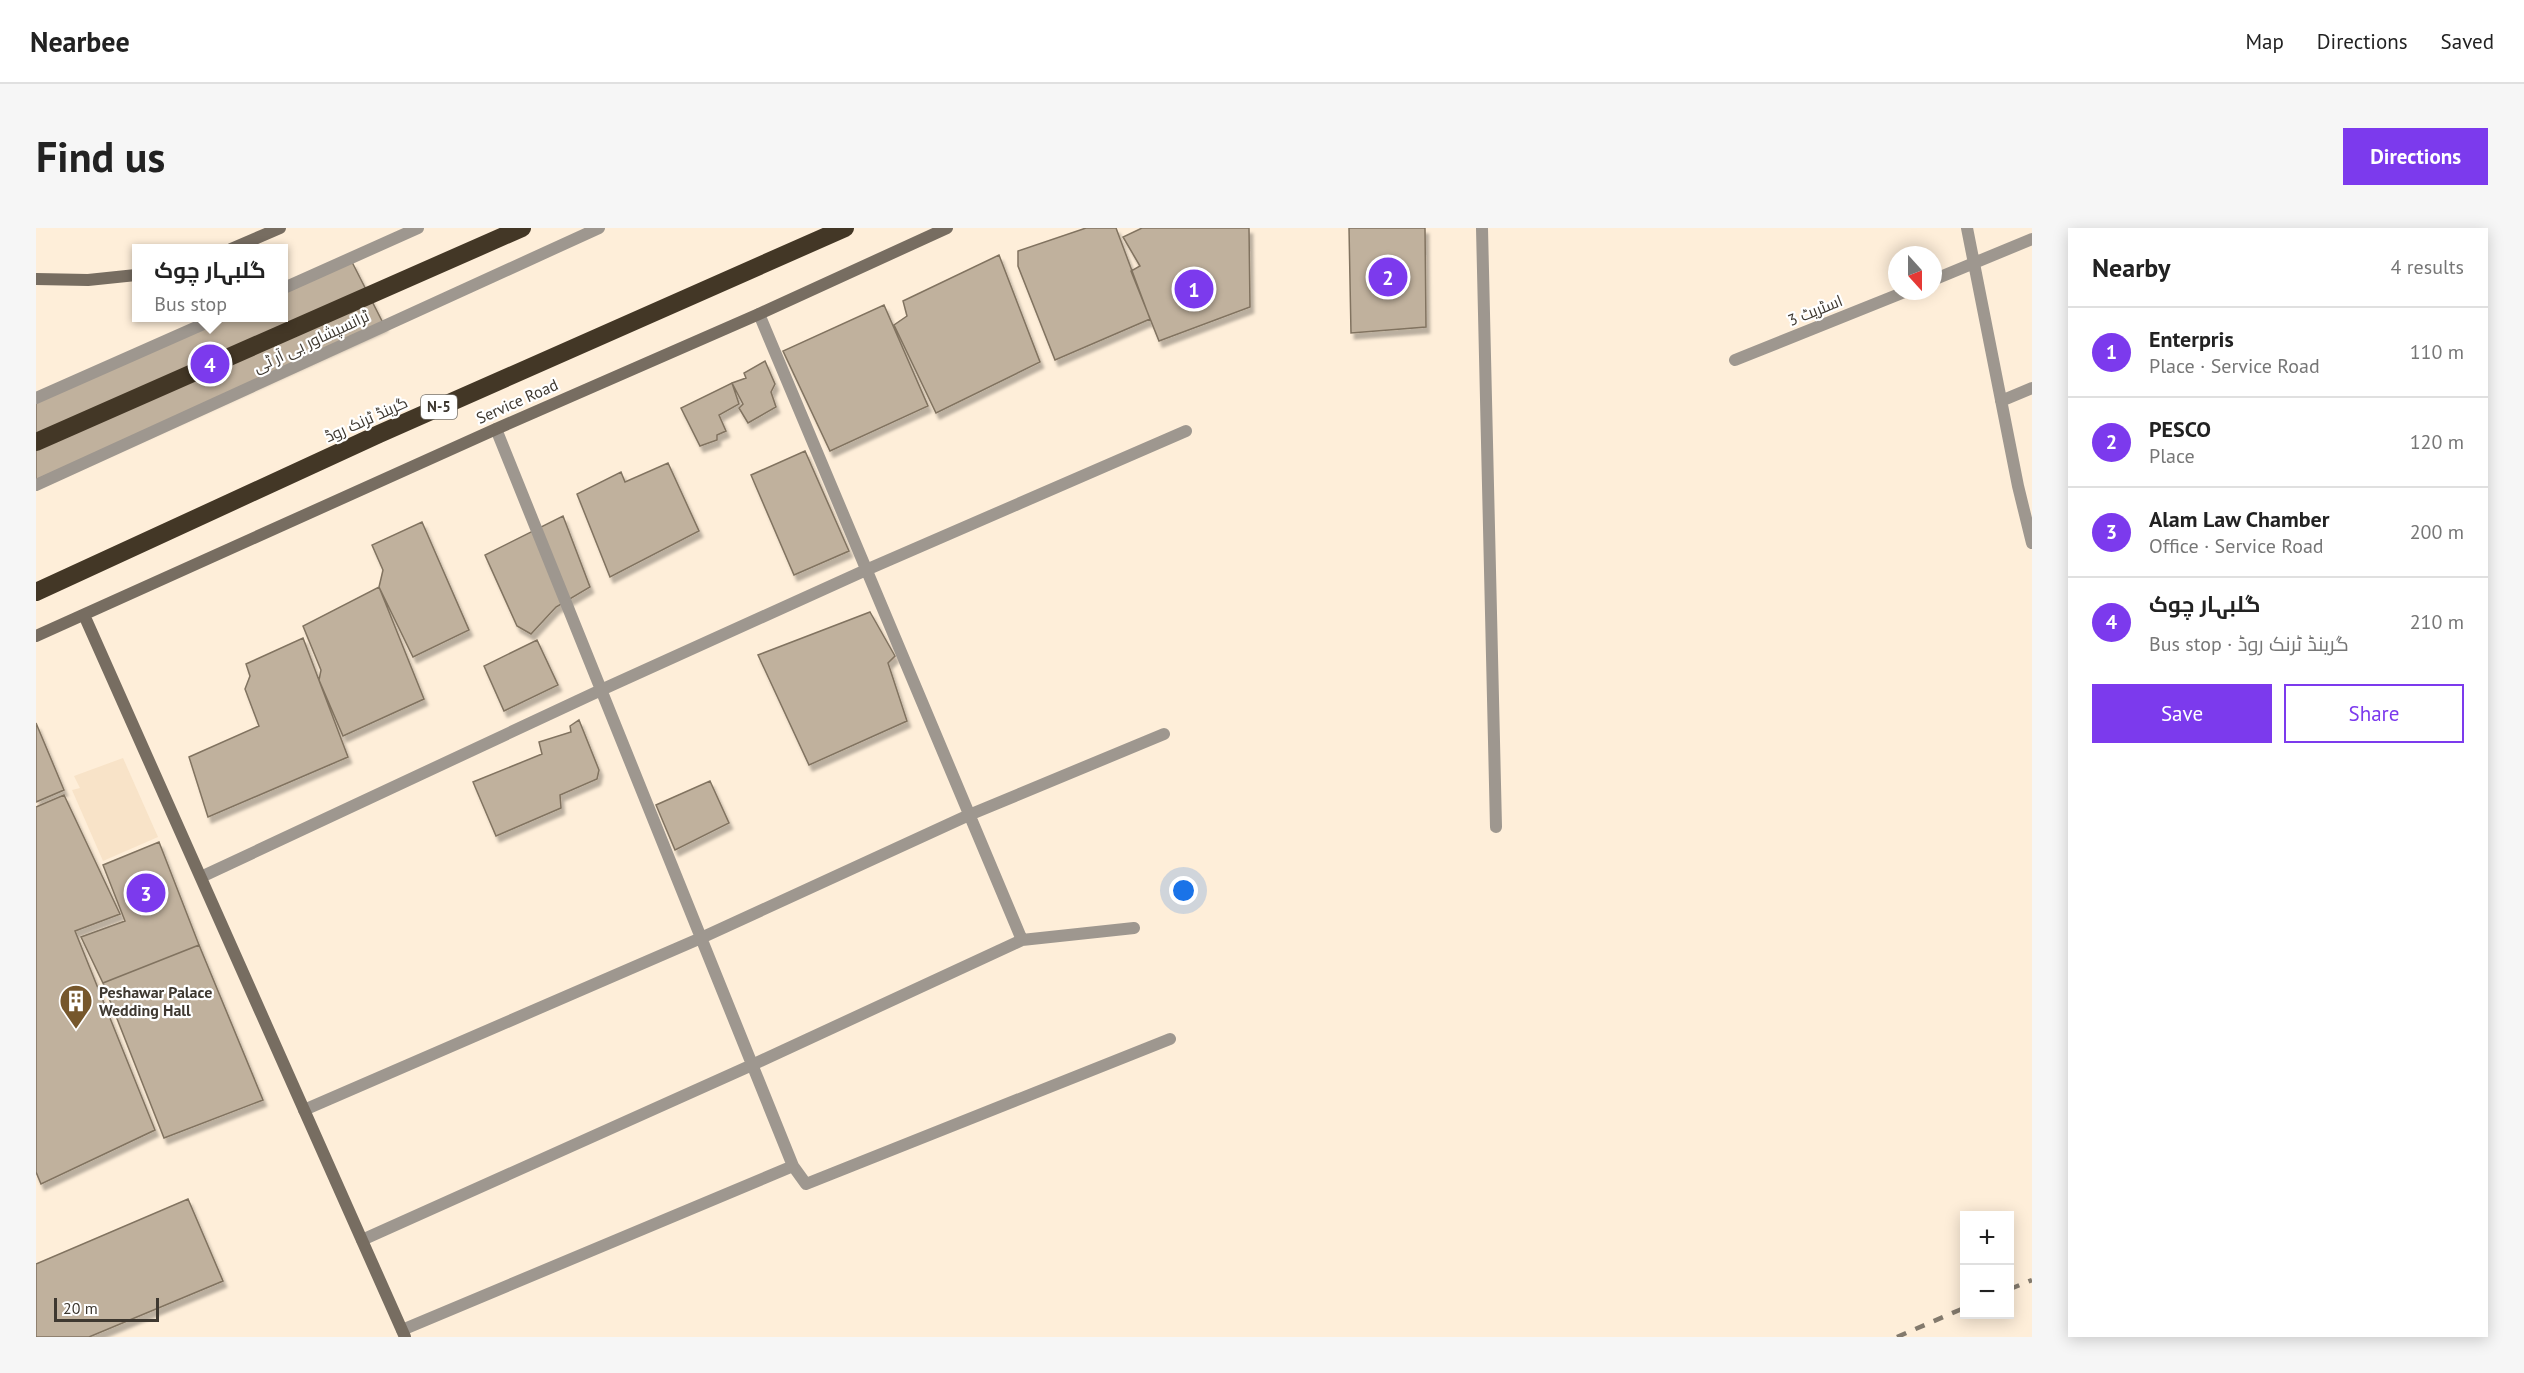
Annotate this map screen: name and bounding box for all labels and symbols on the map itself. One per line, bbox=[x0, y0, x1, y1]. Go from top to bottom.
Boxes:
north arrow bbox=[1888, 246, 1942, 300]
pin: 2 bbox=[1368, 254, 1408, 300]
pin: 1 bbox=[1174, 266, 1214, 312]
street label: اسٹریٹ 3 bbox=[1785, 290, 1845, 330]
street label: ٹرانسپشاور بی آر ٹی bbox=[250, 305, 373, 378]
pin: 4 bbox=[190, 342, 230, 386]
street label: Service Road bbox=[473, 374, 561, 428]
street label: گرینڈ ٹرنک روڈ bbox=[321, 392, 411, 446]
road number: N-5 bbox=[421, 395, 457, 419]
pin: 3 bbox=[126, 870, 166, 916]
your location bbox=[1169, 876, 1198, 905]
place label: Peshawar Palace Wedding Hall bbox=[99, 982, 212, 1020]
building icon: Peshawar Palace Wedding Hall bbox=[58, 983, 94, 1030]
scale bar bbox=[54, 1295, 159, 1322]

